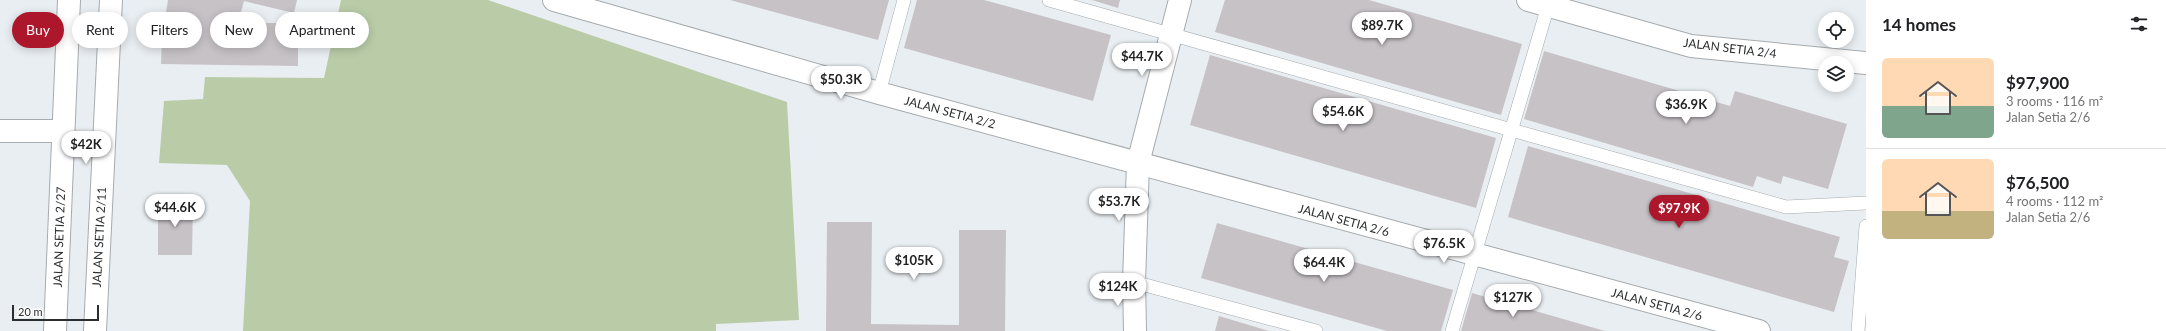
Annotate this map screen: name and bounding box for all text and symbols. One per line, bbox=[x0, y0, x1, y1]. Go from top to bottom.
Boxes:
chip: Buy bbox=[12, 12, 64, 48]
chip: Rent bbox=[72, 12, 128, 48]
chip: Filters bbox=[136, 12, 202, 48]
chip: New bbox=[210, 12, 267, 48]
chip: Apartment bbox=[275, 12, 369, 48]
pin: $89.7K bbox=[1349, 12, 1415, 46]
map controls bbox=[1818, 12, 1854, 92]
button: locate bbox=[1818, 12, 1854, 48]
icon: filters bbox=[2128, 13, 2150, 35]
text: 14 homes bbox=[1882, 14, 1956, 35]
text: $89.7K bbox=[1361, 17, 1403, 33]
street label: JALAN SETIA 2/4 bbox=[1683, 35, 1777, 61]
pin: $44.7K bbox=[1109, 43, 1175, 77]
text: $44.7K bbox=[1121, 48, 1163, 64]
button: layers bbox=[1818, 56, 1854, 92]
pin: $50.3K bbox=[808, 66, 874, 100]
text: $50.3K bbox=[820, 71, 862, 87]
text: $97,900 bbox=[2006, 72, 2069, 93]
icon: home bbox=[1914, 74, 1962, 122]
pin: $36.9K bbox=[1653, 91, 1719, 125]
street label: JALAN SETIA 2/2 bbox=[903, 93, 997, 131]
text: 3 rooms · 116 m² bbox=[2006, 93, 2103, 109]
text: $36.9K bbox=[1665, 96, 1707, 112]
pin: $54.6K bbox=[1310, 98, 1376, 132]
text: $54.6K bbox=[1322, 103, 1364, 119]
text: Jalan Setia 2/6 bbox=[2006, 109, 2090, 125]
pin: $42K bbox=[62, 131, 110, 165]
text: $42K bbox=[70, 136, 102, 152]
text: $76,500 bbox=[2006, 172, 2069, 193]
icon: home bbox=[1914, 175, 1962, 223]
street label: JALAN SETIA 2/27 bbox=[50, 186, 68, 288]
street label: JALAN SETIA 2/11 bbox=[89, 186, 109, 288]
pin: $53.7K bbox=[1086, 188, 1152, 222]
text: $53.7K bbox=[1098, 193, 1140, 209]
text: 4 rooms · 112 m² bbox=[2006, 193, 2103, 209]
pin: $44.6K bbox=[142, 194, 208, 228]
pin: $97.9K bbox=[1646, 195, 1712, 229]
text: $44.6K bbox=[154, 199, 196, 215]
text: $97.9K bbox=[1658, 200, 1700, 216]
street label: JALAN SETIA 2/6 bbox=[1297, 201, 1391, 239]
text: Jalan Setia 2/6 bbox=[2006, 209, 2090, 225]
pin: $76.5K bbox=[1411, 230, 1477, 264]
text: $76.5K bbox=[1423, 235, 1465, 251]
pin: $105K bbox=[886, 247, 942, 281]
pin: $64.4K bbox=[1291, 249, 1357, 283]
text: $105K bbox=[894, 252, 934, 268]
text: $64.4K bbox=[1303, 254, 1345, 270]
pin: $124K bbox=[1090, 273, 1146, 307]
text: $124K bbox=[1098, 278, 1138, 294]
pin: $127K bbox=[1485, 284, 1541, 318]
street label: JALAN SETIA 2/6 bbox=[1610, 285, 1704, 323]
text: $127K bbox=[1493, 289, 1533, 305]
scale bar bbox=[12, 303, 99, 322]
text: 20 m bbox=[18, 305, 43, 318]

